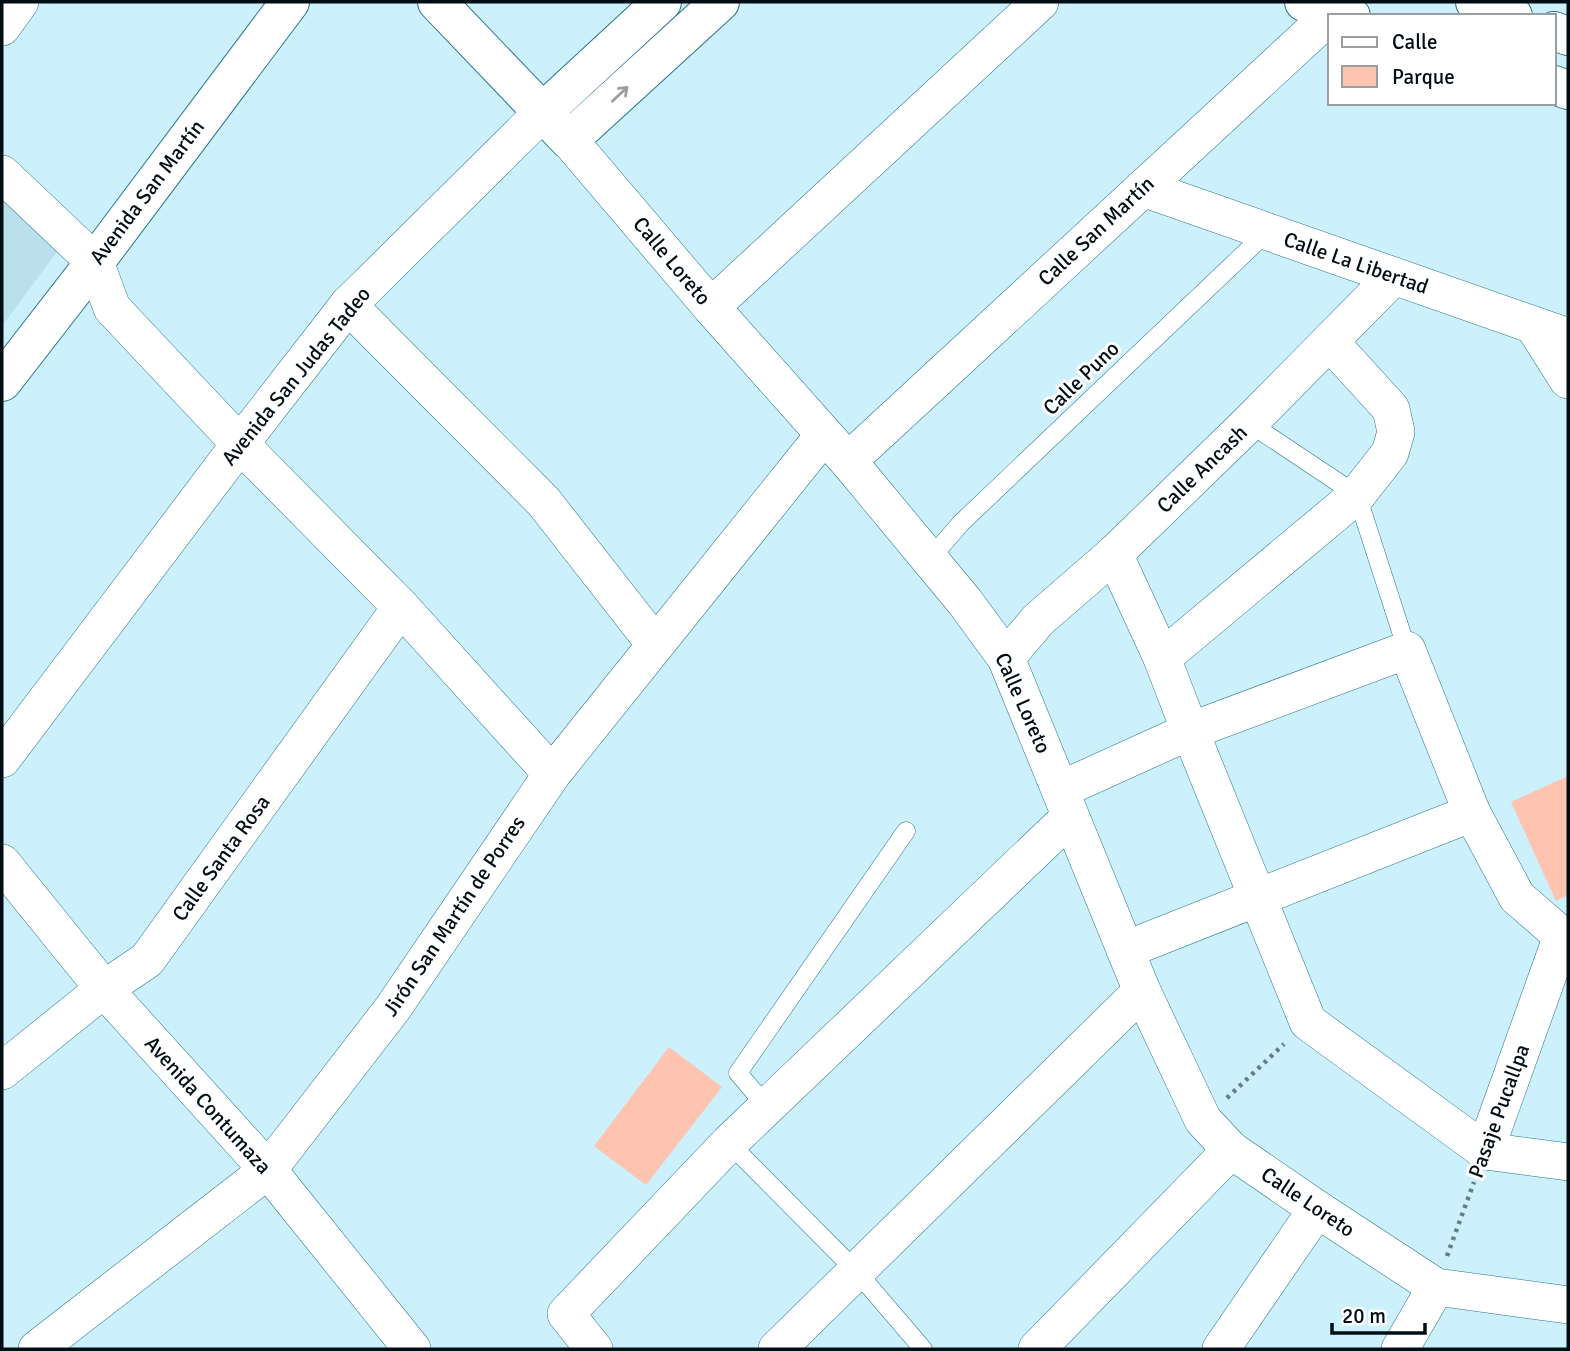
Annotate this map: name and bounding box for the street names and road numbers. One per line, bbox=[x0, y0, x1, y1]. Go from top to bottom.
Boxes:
street label: Avenida San Martín bbox=[84, 114, 210, 270]
street label: Calle San Martín bbox=[1033, 171, 1159, 291]
street label: Calle Loreto bbox=[628, 211, 716, 311]
street label: Calle La Libertad bbox=[1280, 226, 1432, 300]
street label: Avenida San Judas Tadeo bbox=[216, 281, 376, 471]
street label: Calle Puno bbox=[1038, 335, 1124, 421]
street label: Calle Ancash bbox=[1151, 419, 1253, 519]
street label: Calle Loreto bbox=[989, 649, 1057, 757]
street label: Calle Santa Rosa bbox=[166, 790, 276, 926]
street label: Jirón San Martín de Porres bbox=[377, 811, 531, 1021]
street label: Avenida Contumaza bbox=[139, 1031, 277, 1179]
street label: Pasaje Pucallpa bbox=[1463, 1041, 1535, 1181]
street label: Calle Loreto bbox=[1256, 1161, 1360, 1243]

